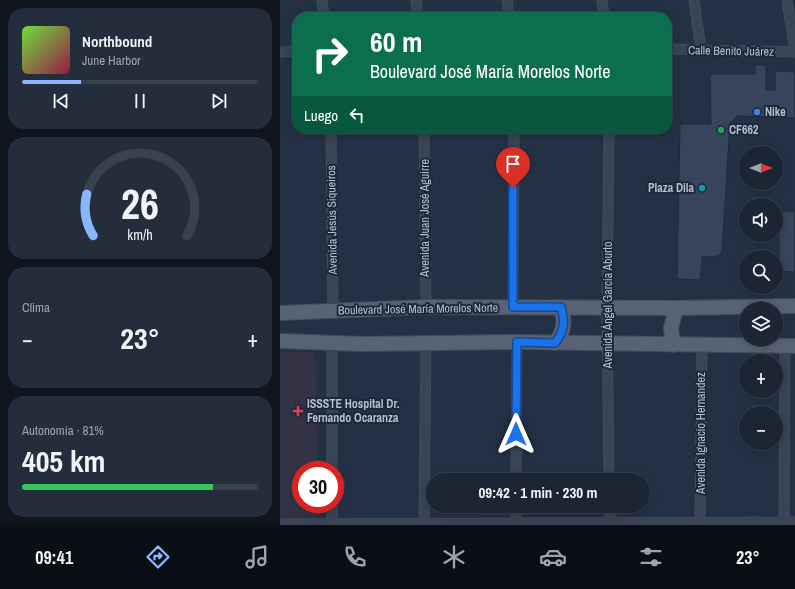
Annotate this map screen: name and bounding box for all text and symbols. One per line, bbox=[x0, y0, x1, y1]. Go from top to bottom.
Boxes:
text: 60 m bbox=[370, 23, 422, 61]
icon: right bbox=[304, 28, 356, 80]
text: Northbound bbox=[82, 31, 152, 52]
street label: Calle Benito Juárez bbox=[688, 42, 774, 60]
text: June Harbor bbox=[82, 52, 141, 69]
text: Boulevard José María Morelos Norte bbox=[370, 59, 610, 84]
icon: previous bbox=[50, 90, 72, 112]
icon: pause bbox=[129, 90, 151, 112]
icon: next bbox=[208, 90, 230, 112]
icon: left bbox=[346, 104, 368, 126]
place label: Nike bbox=[765, 104, 786, 120]
text: Luego bbox=[304, 105, 338, 126]
marker: Nike bbox=[752, 107, 762, 117]
place label: CF662 bbox=[729, 122, 759, 138]
marker: CF662 bbox=[716, 125, 726, 135]
north arrow bbox=[739, 146, 783, 190]
map controls bbox=[739, 146, 783, 450]
pin bbox=[496, 147, 530, 188]
icon: arrive bbox=[502, 153, 524, 175]
street label: Avenida Juan José Aguirre bbox=[417, 159, 433, 278]
street label: Avenida Jesús Siqueiros bbox=[323, 165, 341, 276]
text: 26 bbox=[121, 176, 159, 232]
place label: Plaza Dila bbox=[648, 180, 695, 196]
marker: Plaza Dila bbox=[697, 183, 707, 193]
button: sound bbox=[739, 198, 783, 242]
text: km/h bbox=[127, 224, 153, 243]
street label: Avenida Ángel García Aburto bbox=[600, 242, 616, 369]
button: search bbox=[739, 250, 783, 294]
text: Clima bbox=[22, 299, 50, 316]
street label: Boulevard José María Morelos Norte bbox=[338, 300, 498, 318]
button: layers bbox=[739, 302, 783, 346]
text: 23° bbox=[120, 318, 160, 358]
text: − bbox=[22, 324, 33, 354]
text: + bbox=[247, 324, 258, 354]
button: + bbox=[739, 354, 783, 398]
street label: Avenida Ignacio Hernandez bbox=[693, 372, 709, 495]
place label: ISSSTE Hospital Dr. Fernando Ocaranza bbox=[307, 396, 400, 426]
marker: ISSSTE Hospital Dr. Fernando Ocaranza bbox=[292, 405, 304, 417]
button: − bbox=[739, 406, 783, 450]
position arrow bbox=[495, 413, 537, 455]
text: Autonomía · 81% bbox=[22, 422, 104, 439]
text: 405 km bbox=[22, 441, 105, 481]
speed limit sign: 30 bbox=[292, 461, 344, 513]
text: 09:42 · 1 min · 230 m bbox=[479, 482, 597, 503]
icon: directions bbox=[144, 543, 172, 571]
icon: music bbox=[243, 543, 271, 571]
icon: phone bbox=[341, 543, 369, 571]
icon: climate bbox=[440, 543, 468, 571]
icon: car bbox=[539, 543, 567, 571]
icon: filters bbox=[637, 543, 665, 571]
text: 09:41 bbox=[35, 545, 73, 570]
text: 23° bbox=[736, 545, 760, 570]

